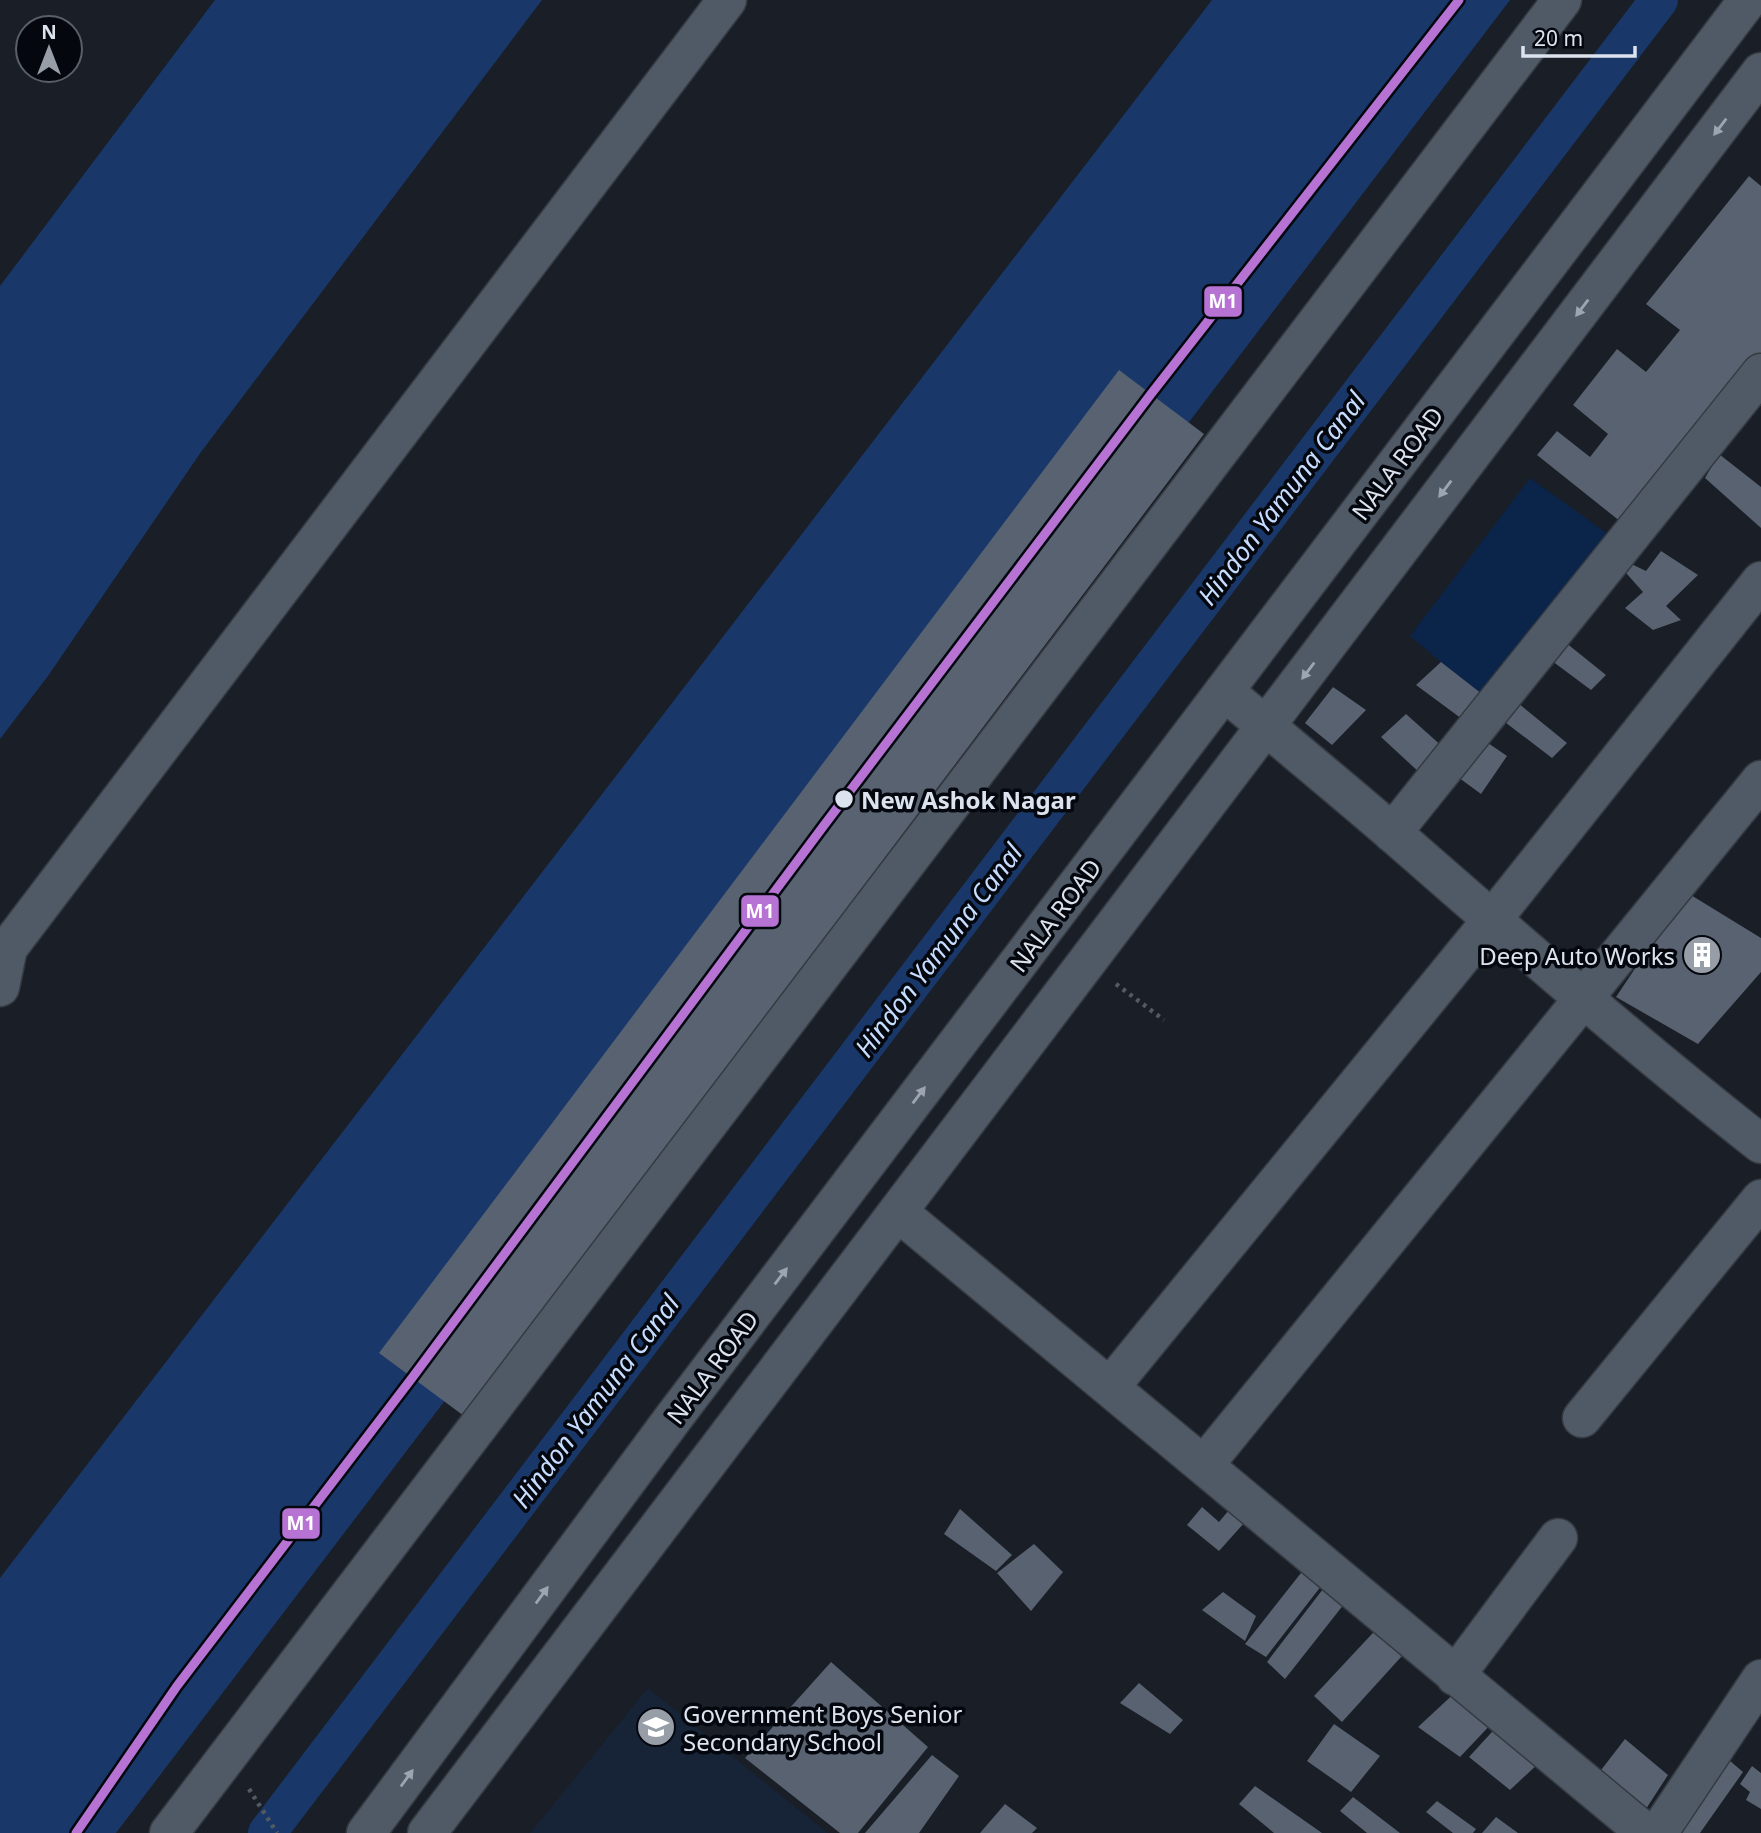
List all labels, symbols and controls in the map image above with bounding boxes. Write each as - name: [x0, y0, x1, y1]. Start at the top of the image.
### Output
- north arrow: [14, 14, 84, 84]
- scale bar: [1523, 14, 1635, 58]
- text: N: [41, 19, 57, 45]
- text: 20 m: [1534, 24, 1583, 52]
- one-way arrow: [1712, 117, 1727, 135]
- line badge: M1: [1203, 285, 1243, 318]
- text: M1: [1209, 288, 1237, 314]
- one-way arrow: [1575, 299, 1589, 317]
- water label: Hindon Yamuna Canal: [1189, 383, 1374, 612]
- street label: NALA ROAD: [1344, 400, 1450, 526]
- one-way arrow: [1438, 480, 1452, 499]
- one-way arrow: [1301, 662, 1315, 680]
- place label: New Ashok Nagar: [861, 783, 1076, 816]
- marker: New Ashok Nagar: [833, 788, 855, 810]
- water label: Hindon Yamuna Canal: [846, 835, 1031, 1064]
- street label: NALA ROAD: [1002, 852, 1108, 978]
- line badge: M1: [740, 894, 780, 928]
- text: M1: [746, 898, 774, 924]
- building icon: Deep Auto Works: [1681, 934, 1723, 976]
- place label: Deep Auto Works: [1479, 939, 1675, 972]
- one-way arrow: [911, 1086, 926, 1104]
- one-way arrow: [774, 1267, 788, 1285]
- water label: Hindon Yamuna Canal: [503, 1286, 688, 1515]
- street label: NALA ROAD: [659, 1304, 765, 1430]
- line badge: M1: [281, 1507, 321, 1540]
- text: M1: [287, 1510, 315, 1536]
- one-way arrow: [535, 1586, 549, 1604]
- place label: Government Boys Senior Secondary School: [683, 1697, 963, 1758]
- school or university icon: Government Boys Senior Secondary School: [635, 1706, 677, 1748]
- one-way arrow: [399, 1769, 413, 1787]

